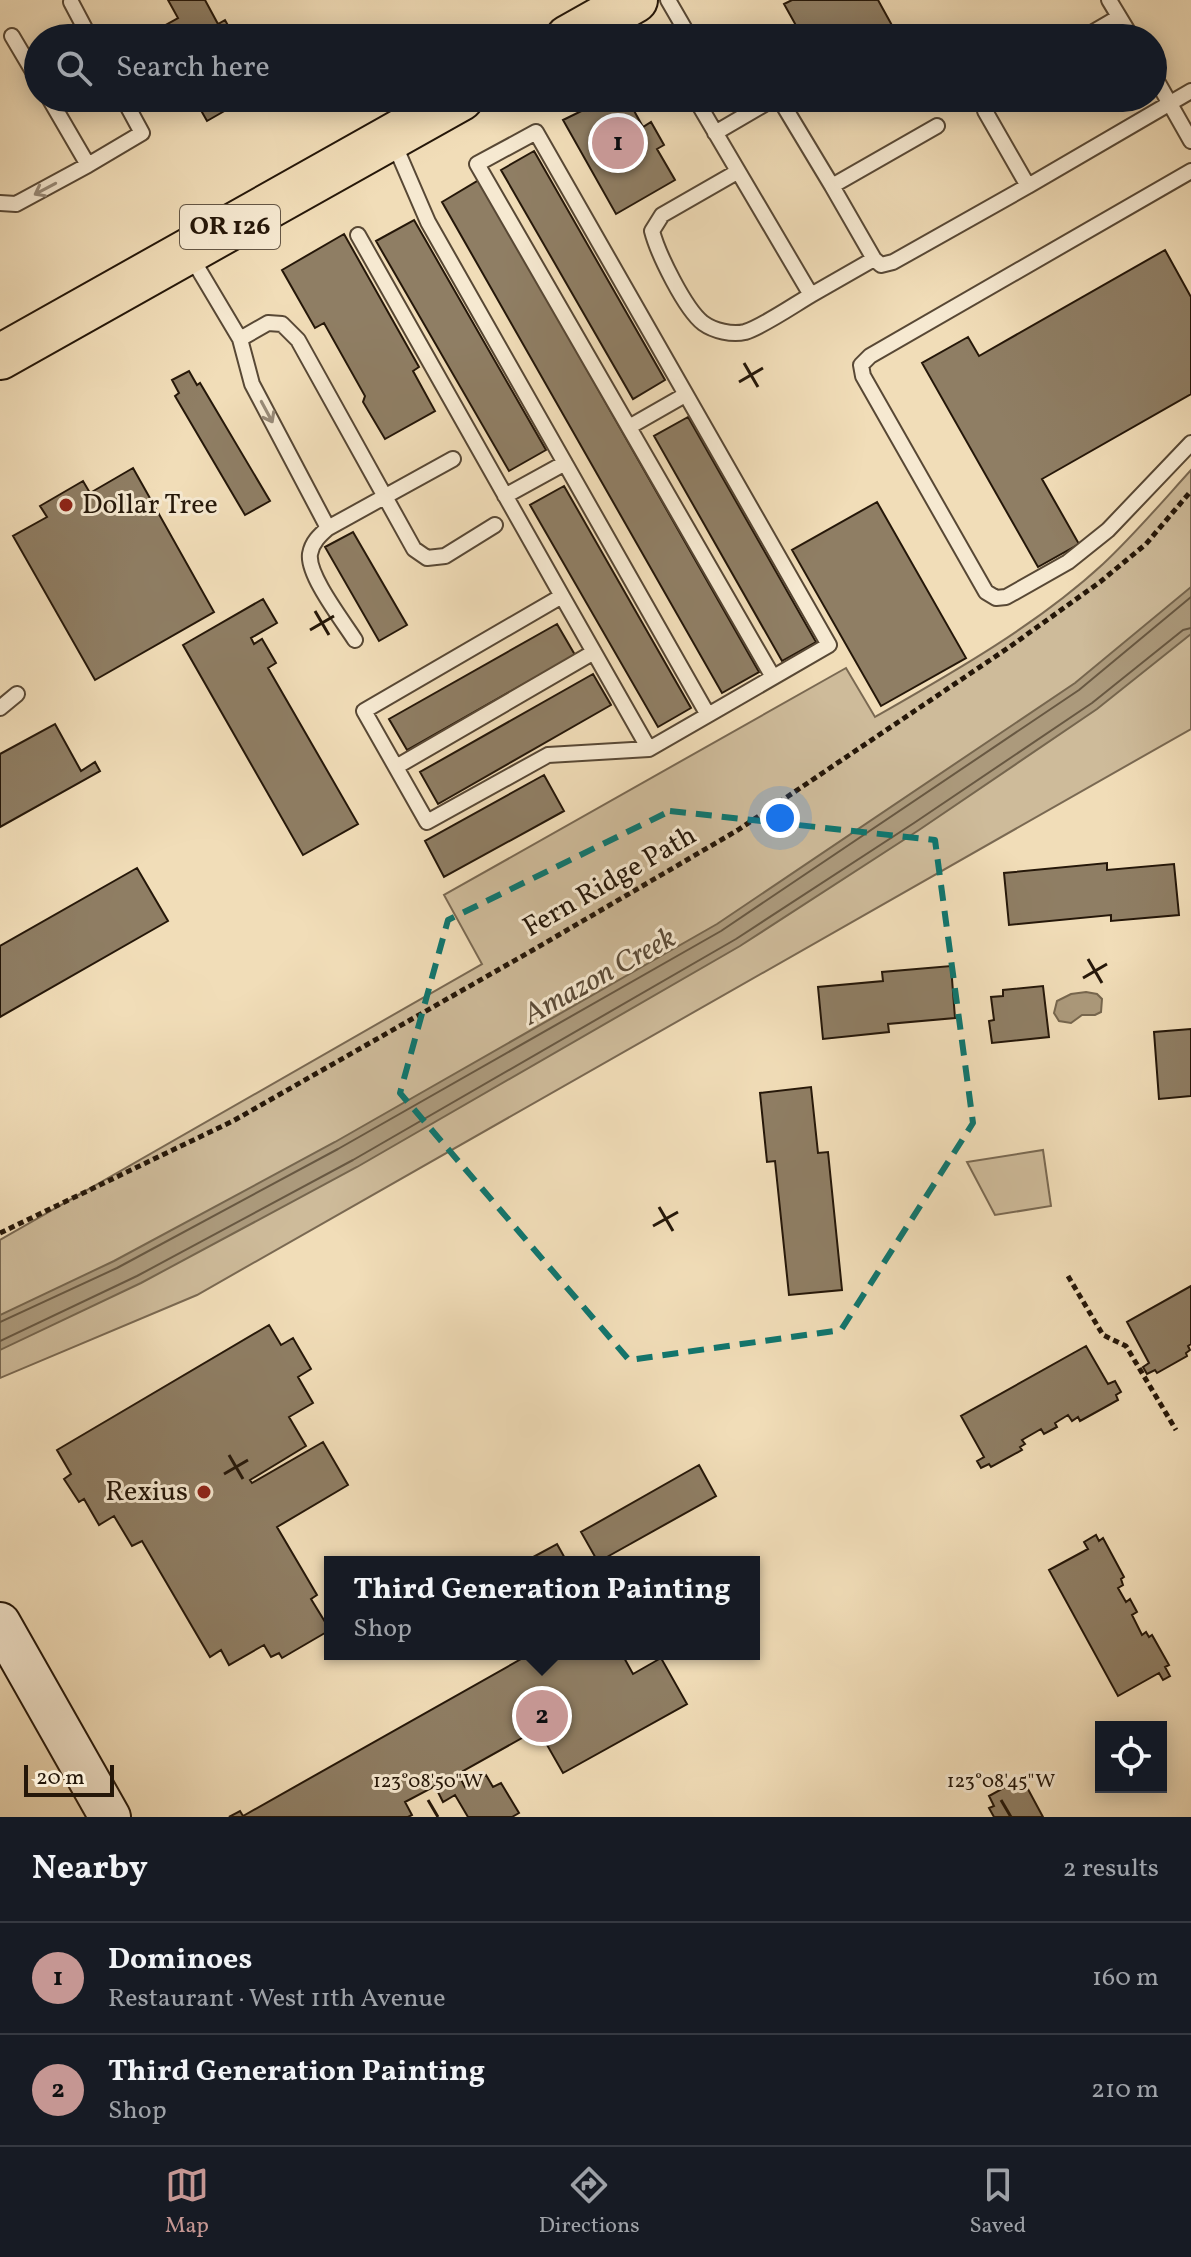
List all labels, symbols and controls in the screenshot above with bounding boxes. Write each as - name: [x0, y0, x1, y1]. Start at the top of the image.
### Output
- search box: [24, 24, 1167, 112]
- icon: search: [52, 46, 96, 90]
- text: Search here: [116, 47, 270, 89]
- pin: 1: [592, 113, 644, 173]
- one-way arrow: [34, 181, 57, 197]
- road number: OR 126: [180, 205, 280, 249]
- one-way arrow: [259, 400, 275, 424]
- place label: Dollar Tree: [82, 486, 218, 525]
- marker: Dollar Tree: [57, 496, 75, 514]
- your location: [760, 798, 800, 838]
- street label: Fern Ridge Path: [516, 816, 704, 948]
- water label: Amazon Creek: [515, 918, 684, 1037]
- place label: Rexius: [105, 1473, 188, 1512]
- marker: Rexius: [195, 1483, 213, 1501]
- popup: [324, 1556, 760, 1660]
- text: Third Generation Painting: [353, 1569, 731, 1611]
- text: Shop: [353, 1611, 412, 1647]
- pin: 2: [516, 1686, 568, 1746]
- map controls: [1095, 1721, 1167, 1793]
- button: locate: [1095, 1721, 1167, 1793]
- scale bar: [24, 1761, 114, 1797]
- text: 20 m: [36, 1763, 85, 1794]
- text: 123°08'50"W: [373, 1768, 483, 1796]
- text: 123°08'45"W: [947, 1768, 1055, 1796]
- text: Nearby: [32, 1846, 148, 1893]
- text: 2 results: [1063, 1851, 1159, 1887]
- text: Dominoes: [108, 1939, 252, 1981]
- text: 1: [53, 1960, 63, 1996]
- text: 160 m: [1092, 1960, 1159, 1996]
- text: Restaurant · West 11th Avenue: [108, 1981, 445, 2017]
- text: Third Generation Painting: [108, 2051, 485, 2093]
- text: 2: [51, 2072, 65, 2108]
- text: 210 m: [1091, 2072, 1159, 2108]
- text: Shop: [108, 2093, 167, 2129]
- tab: Map: [165, 2163, 209, 2242]
- tab: Directions: [539, 2163, 640, 2242]
- tab: Saved: [969, 2163, 1026, 2242]

